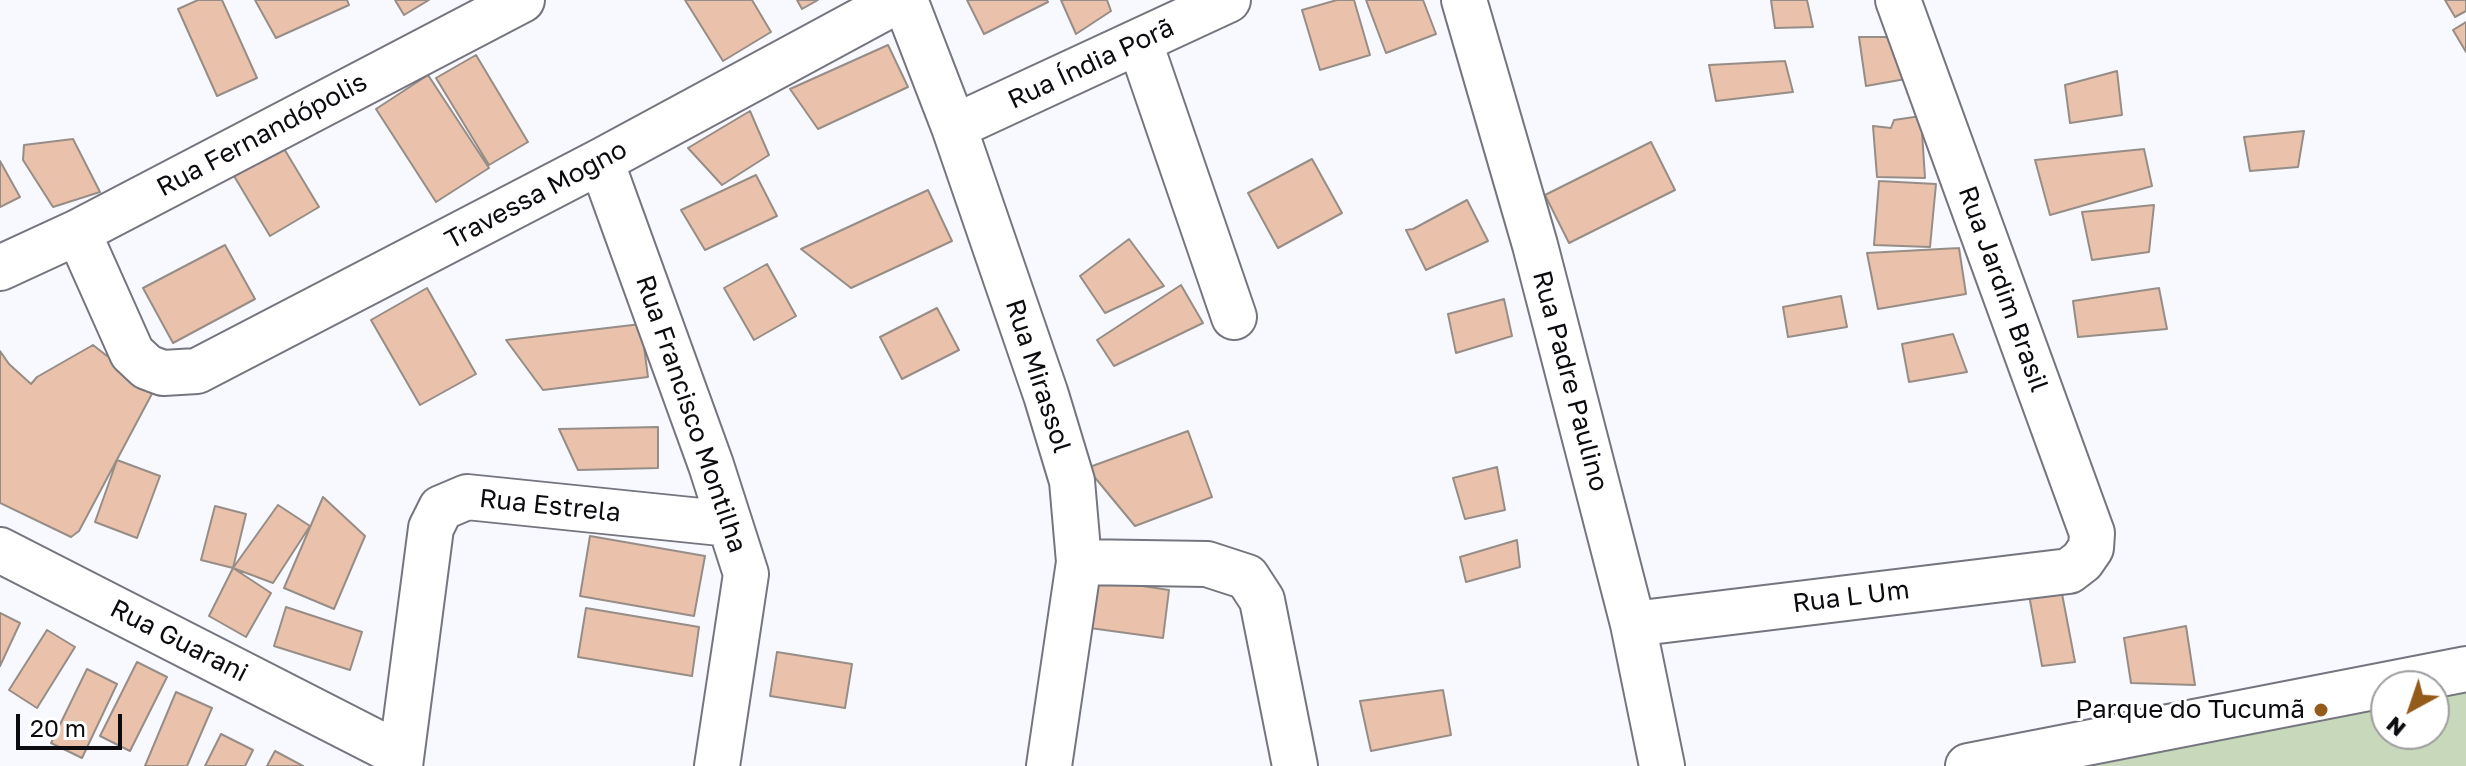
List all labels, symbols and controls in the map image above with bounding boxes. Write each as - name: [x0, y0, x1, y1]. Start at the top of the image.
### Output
- street label: Rua Índia Porã: [1003, 12, 1179, 116]
- street label: Rua Fernandópolis: [152, 66, 372, 204]
- street label: Travessa Mogno: [440, 134, 632, 256]
- street label: Rua Jardim Brasil: [1951, 182, 2055, 396]
- street label: Rua Padre Paulino: [1526, 267, 1614, 495]
- street label: Rua Francisco Montilha: [629, 271, 753, 557]
- street label: Rua Mirassol: [999, 295, 1077, 457]
- street label: Rua Estrela: [478, 483, 622, 529]
- street label: Rua L Um: [1791, 574, 1911, 620]
- street label: Rua Guarani: [105, 593, 253, 689]
- north arrow: [2370, 670, 2450, 750]
- place label: Parque do Tucumã: [2075, 694, 2305, 726]
- scale bar: [20, 698, 126, 748]
- marker: Parque do Tucumã: [2312, 701, 2330, 719]
- text: N: [2380, 712, 2411, 743]
- text: 20 m: [30, 713, 86, 742]

